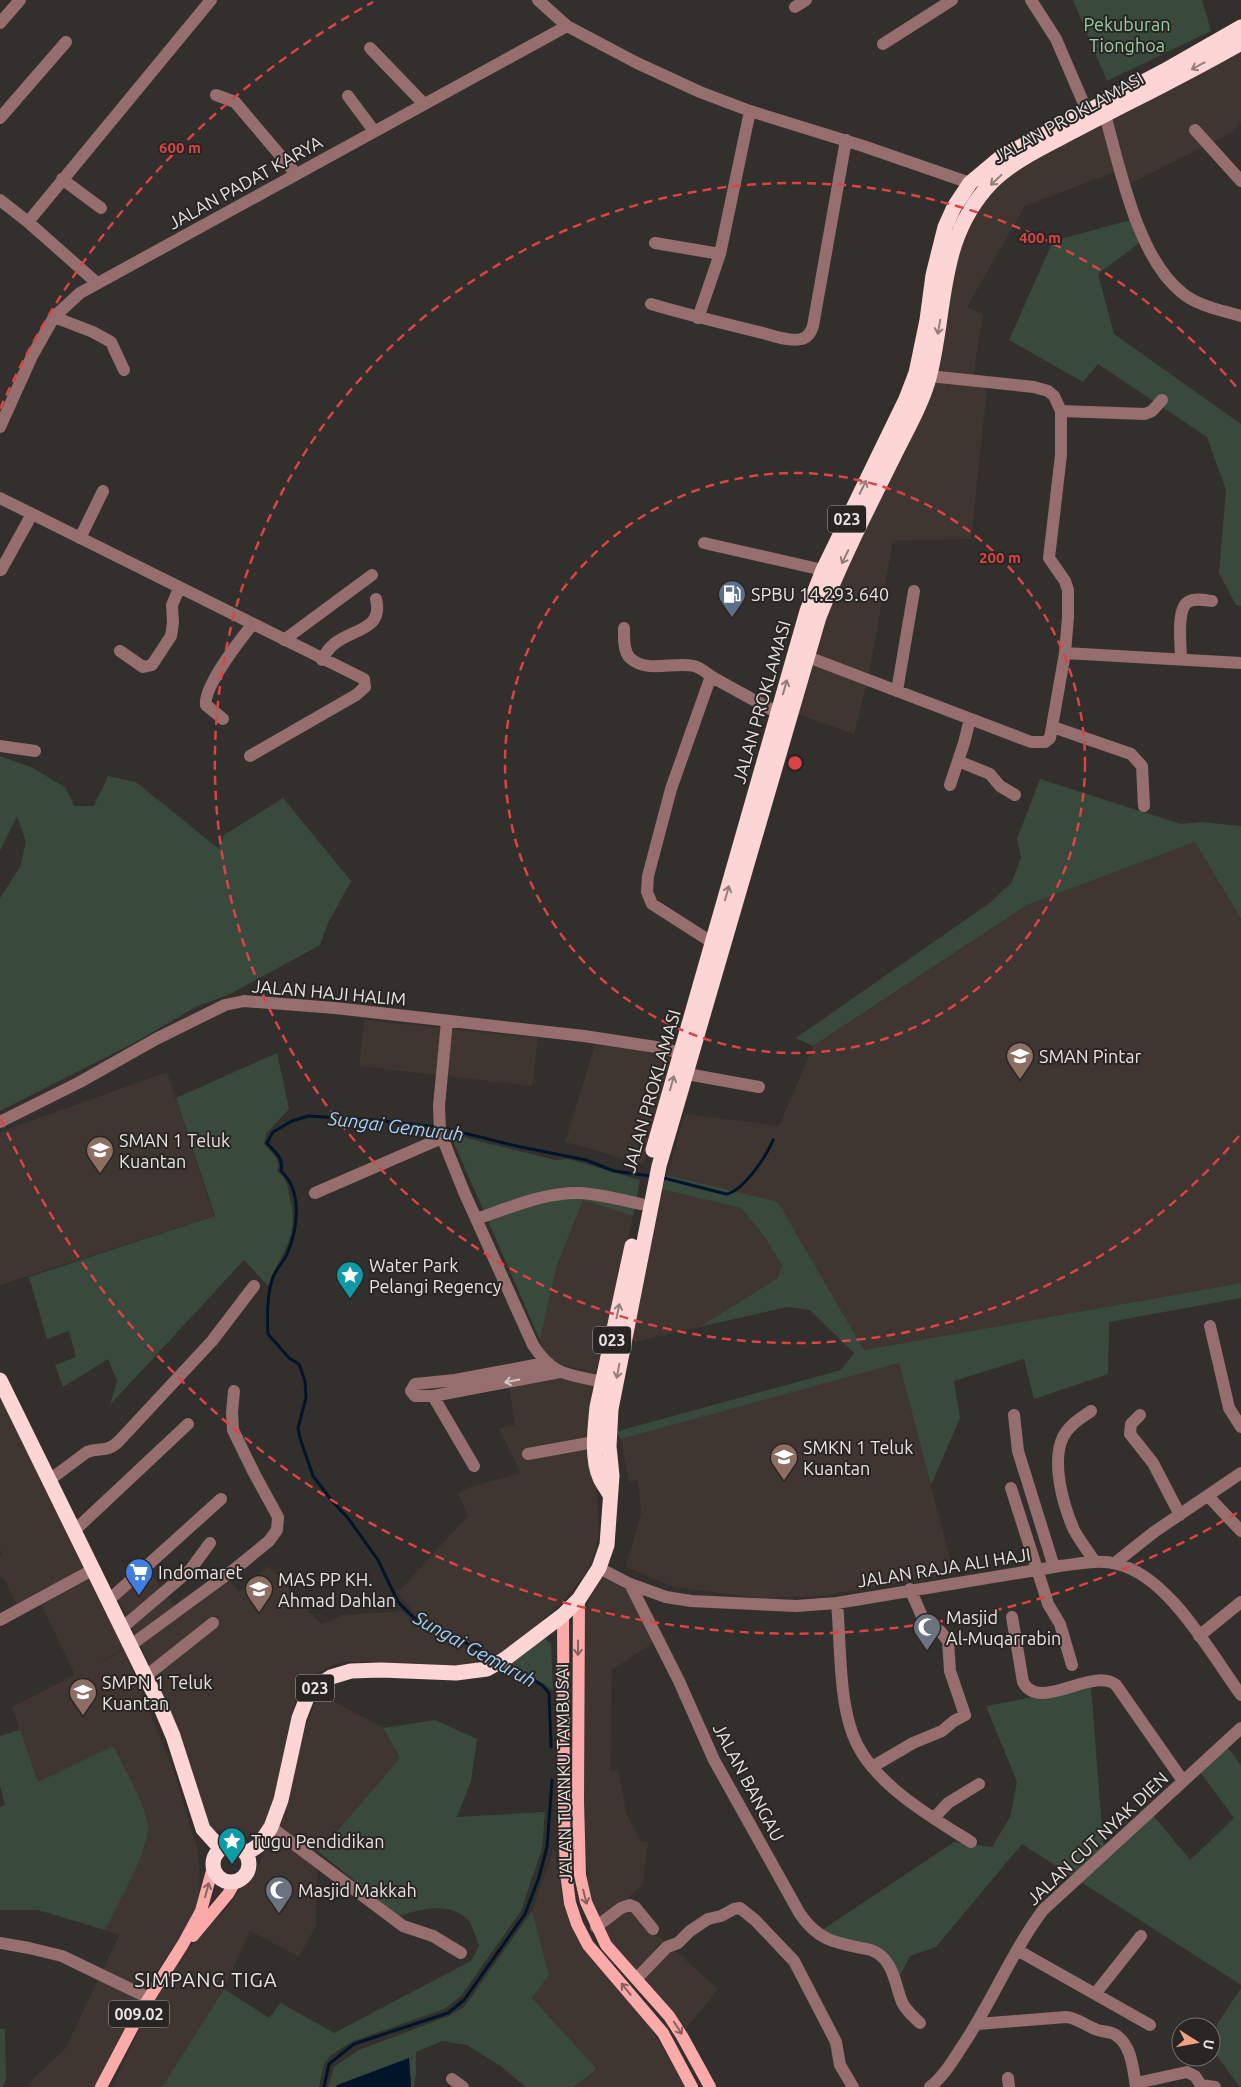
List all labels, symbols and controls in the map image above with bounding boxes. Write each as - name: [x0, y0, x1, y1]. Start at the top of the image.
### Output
- park label: Pekuburan Tionghoa: [1084, 14, 1170, 55]
- one-way arrow: [1192, 62, 1206, 72]
- street label: JALAN PROKLAMASI: [989, 67, 1147, 167]
- street label: JALAN PADAT KARYA: [164, 131, 326, 233]
- text: 600 m: [159, 139, 201, 156]
- one-way arrow: [989, 174, 1002, 186]
- text: 400 m: [1019, 229, 1061, 246]
- one-way arrow: [933, 319, 943, 335]
- one-way arrow: [859, 480, 868, 495]
- road number: 023: [828, 506, 866, 532]
- text: 200 m: [979, 549, 1021, 566]
- one-way arrow: [839, 550, 849, 565]
- fuel station icon: SPBU 14.293.640: [717, 579, 747, 618]
- place label: SPBU 14.293.640: [751, 584, 889, 604]
- street label: JALAN PROKLAMASI: [728, 618, 794, 786]
- one-way arrow: [781, 679, 791, 695]
- centre of rings: [786, 754, 804, 772]
- one-way arrow: [723, 886, 732, 902]
- street label: JALAN HAJI HALIM: [251, 975, 407, 1009]
- street label: JALAN PROKLAMASI: [618, 1007, 684, 1175]
- school or university icon: SMAN Pintar: [1005, 1041, 1035, 1080]
- place label: SMAN Pintar: [1039, 1046, 1141, 1066]
- one-way arrow: [668, 1076, 677, 1092]
- water label: Sungai Gemuruh: [326, 1107, 465, 1145]
- place label: SMAN 1 Teluk Kuantan: [119, 1130, 230, 1171]
- school or university icon: SMAN 1 Teluk Kuantan: [85, 1135, 115, 1174]
- place label: Water Park Pelangi Regency: [369, 1255, 502, 1296]
- place icon: Water Park Pelangi Regency: [335, 1260, 365, 1299]
- one-way arrow: [614, 1304, 623, 1320]
- road number: 023: [593, 1326, 631, 1354]
- one-way arrow: [613, 1362, 622, 1378]
- one-way arrow: [505, 1377, 521, 1387]
- place label: SMKN 1 Teluk Kuantan: [803, 1437, 913, 1478]
- school or university icon: SMKN 1 Teluk Kuantan: [769, 1442, 799, 1481]
- street label: JALAN RAJA ALI HAJI: [856, 1543, 1032, 1591]
- supermarket icon: Indomaret: [124, 1557, 154, 1596]
- place label: Indomaret: [158, 1562, 243, 1582]
- place label: MAS PP KH. Ahmad Dahlan: [278, 1569, 396, 1610]
- school or university icon: MAS PP KH. Ahmad Dahlan: [244, 1574, 274, 1613]
- water label: Sungai Gemuruh: [409, 1606, 540, 1692]
- place label: Masjid Al-Muqarrabin: [946, 1607, 1061, 1648]
- mosque icon: Masjid Al-Muqarrabin: [912, 1612, 942, 1651]
- one-way arrow: [573, 1640, 583, 1656]
- street label: JALAN TUANKU TAMBUSAI: [551, 1663, 575, 1883]
- place label: SMPN 1 Teluk Kuantan: [102, 1672, 212, 1713]
- road number: 023: [296, 1675, 334, 1702]
- school or university icon: SMPN 1 Teluk Kuantan: [68, 1677, 98, 1716]
- street label: JALAN BANGAU: [709, 1720, 789, 1844]
- street label: JALAN CUT NYAK DIEN: [1022, 1767, 1172, 1909]
- place icon: Tugu Pendidikan: [217, 1826, 247, 1865]
- place label: Tugu Pendidikan: [251, 1831, 385, 1851]
- mosque icon: Masjid Makkah: [264, 1875, 294, 1914]
- place label: Masjid Makkah: [298, 1880, 417, 1900]
- one-way arrow: [202, 1883, 212, 1899]
- one-way arrow: [581, 1889, 590, 1905]
- district label: SIMPANG TIGA: [134, 1968, 278, 1991]
- one-way arrow: [620, 1983, 631, 1996]
- road number: 009.02: [109, 2000, 169, 2028]
- north arrow: [1171, 2017, 1221, 2067]
- one-way arrow: [673, 2021, 683, 2035]
- text: U: [1200, 2038, 1218, 2051]

